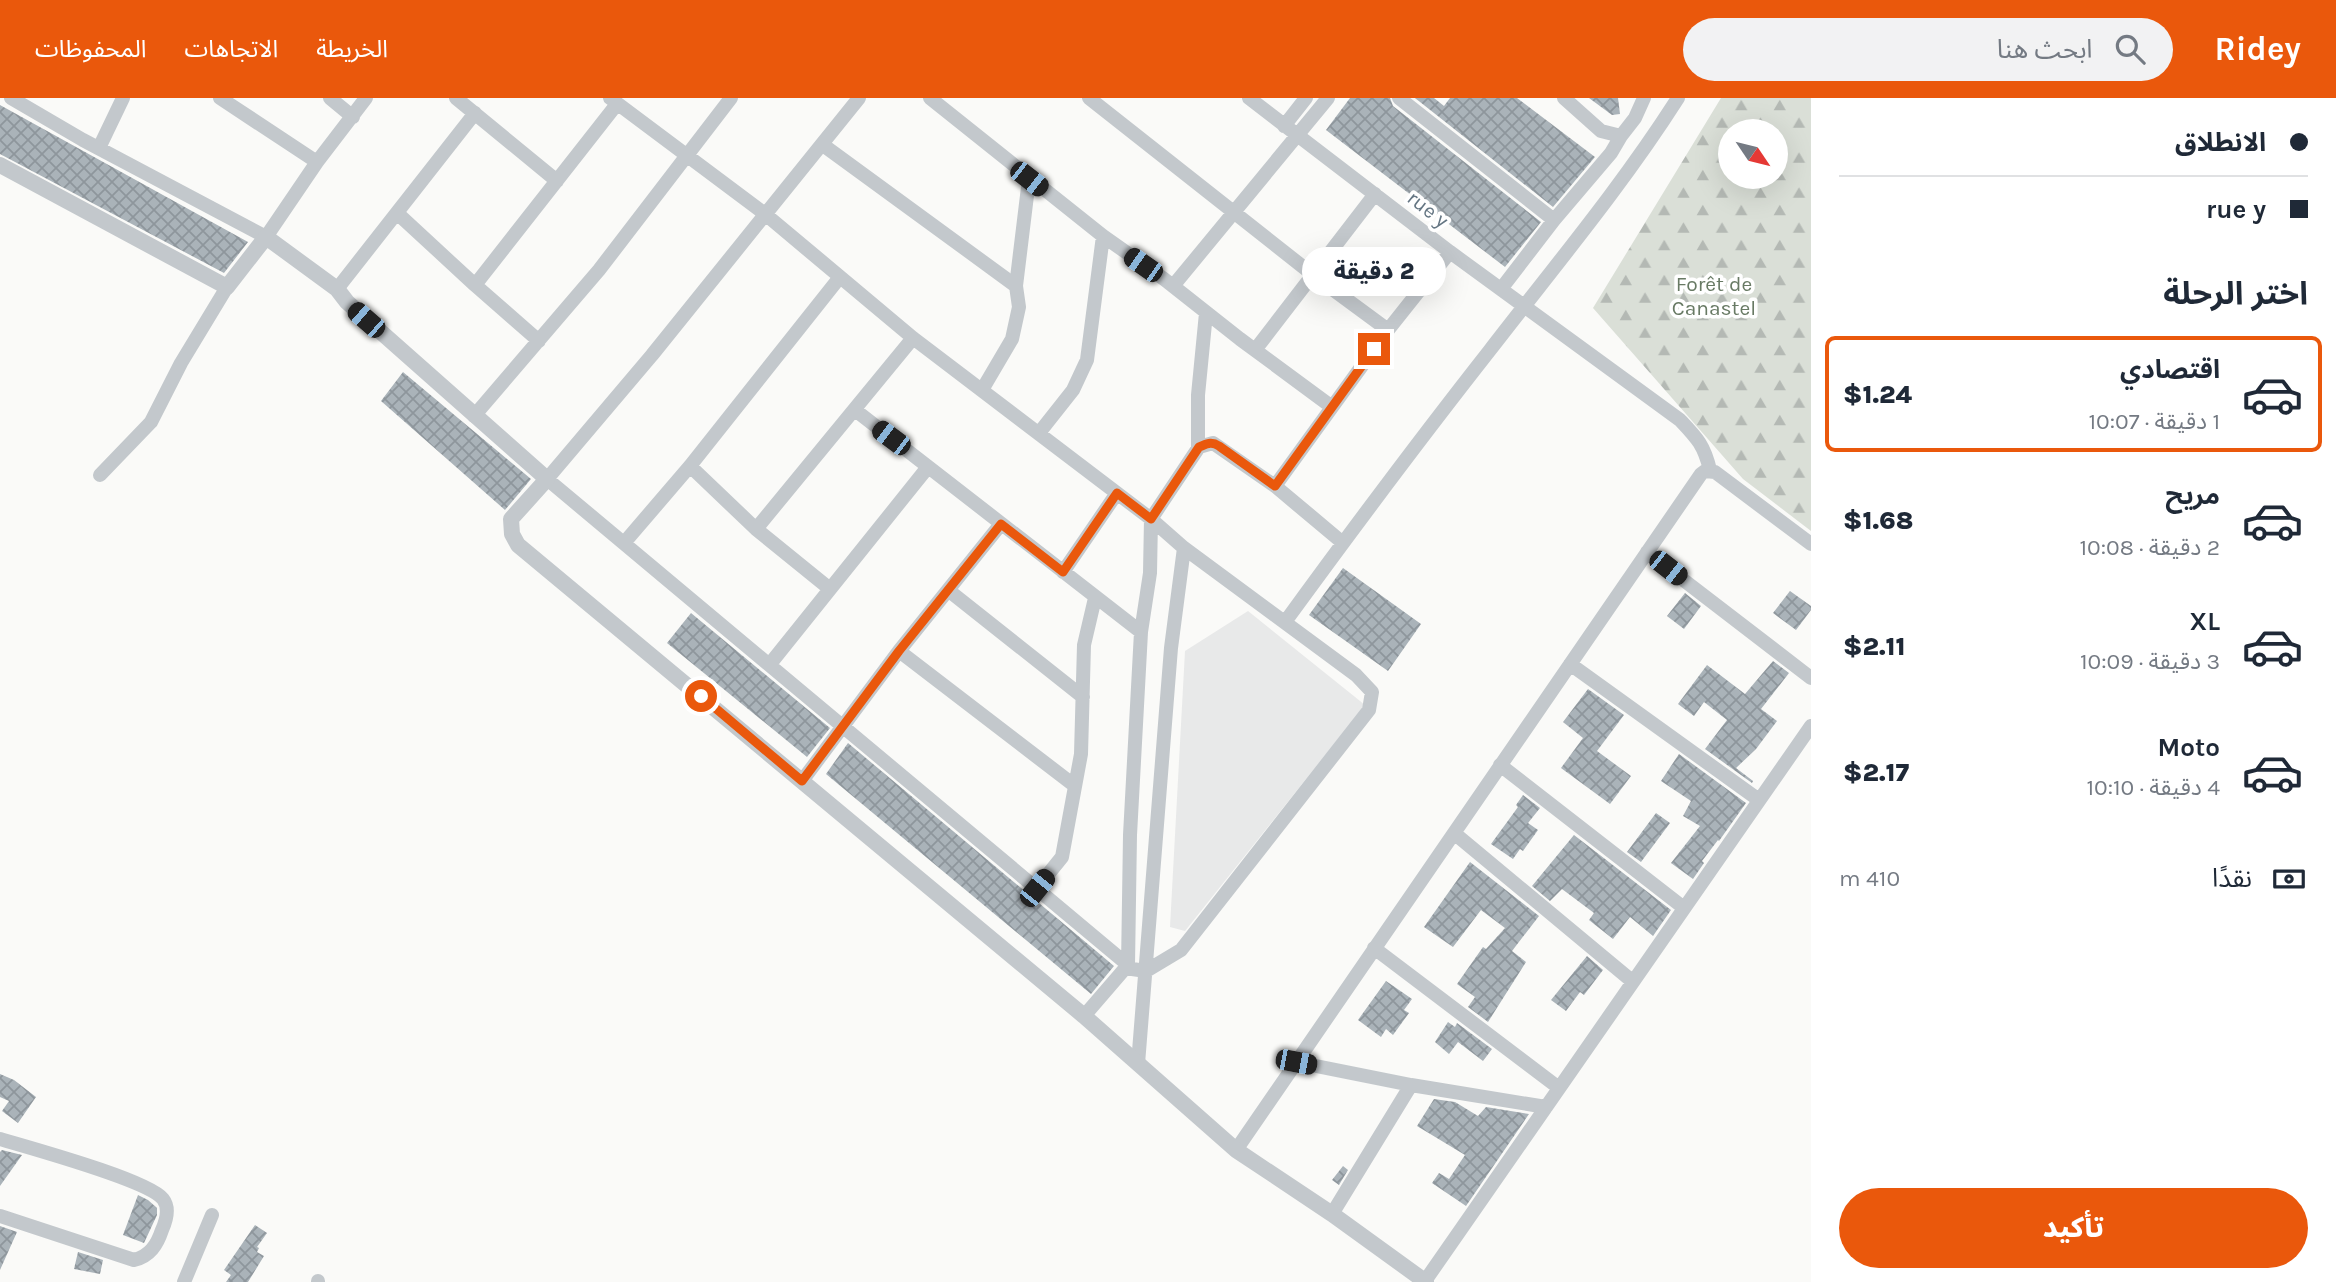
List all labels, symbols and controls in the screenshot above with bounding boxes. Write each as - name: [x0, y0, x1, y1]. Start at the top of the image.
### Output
- search box: [1683, 18, 2173, 81]
- icon: search: [2111, 30, 2149, 68]
- text: Ridey: [2215, 30, 2301, 68]
- text: ابحث هنا: [1997, 34, 2093, 65]
- text: المحفوظات: [35, 35, 146, 63]
- text: الاتجاهات: [184, 35, 278, 63]
- text: الخريطة: [316, 35, 388, 63]
- north arrow: [1718, 119, 1788, 189]
- map controls: [1718, 119, 1788, 189]
- text: الانطلاق: [2175, 127, 2266, 158]
- car: [1006, 158, 1053, 200]
- street label: rue y: [1403, 185, 1454, 233]
- text: rue y: [2206, 194, 2266, 225]
- car: [1120, 244, 1167, 286]
- callout: 2 دقيقة: [1302, 247, 1446, 296]
- text: 2 دقيقة: [1334, 258, 1414, 285]
- park label: Forêt de Canastel: [1672, 272, 1756, 320]
- text: اختر الرحلة: [2163, 275, 2308, 312]
- car: [344, 298, 389, 342]
- route end: [1358, 333, 1390, 365]
- text: اقتصادي: [2120, 354, 2220, 385]
- icon: car: [2241, 363, 2304, 426]
- text: $1.24: [1843, 379, 1912, 410]
- text: 1 دقيقة · 10:07: [2088, 408, 2220, 435]
- car: [868, 417, 915, 459]
- text: مريح: [2165, 480, 2220, 511]
- icon: car: [2241, 489, 2304, 552]
- text: $1.68: [1843, 505, 1914, 536]
- text: 2 دقيقة · 10:08: [2079, 534, 2220, 561]
- car: [1645, 547, 1692, 589]
- text: XL: [2189, 606, 2220, 637]
- icon: car: [2241, 615, 2304, 678]
- text: $2.11: [1843, 631, 1906, 662]
- text: 3 دقيقة · 10:09: [2080, 648, 2220, 675]
- route start: [685, 680, 717, 712]
- text: Moto: [2158, 732, 2220, 763]
- icon: car: [2241, 741, 2304, 804]
- text: $2.17: [1843, 757, 1909, 788]
- text: 4 دقيقة · 10:10: [2086, 774, 2220, 801]
- icon: cash: [2270, 860, 2308, 898]
- text: نقدًا: [2212, 863, 2252, 894]
- car: [1016, 865, 1059, 911]
- text: 410 m: [1839, 865, 1900, 892]
- car: [1274, 1048, 1319, 1076]
- button: تأكيد: [1839, 1188, 2308, 1268]

